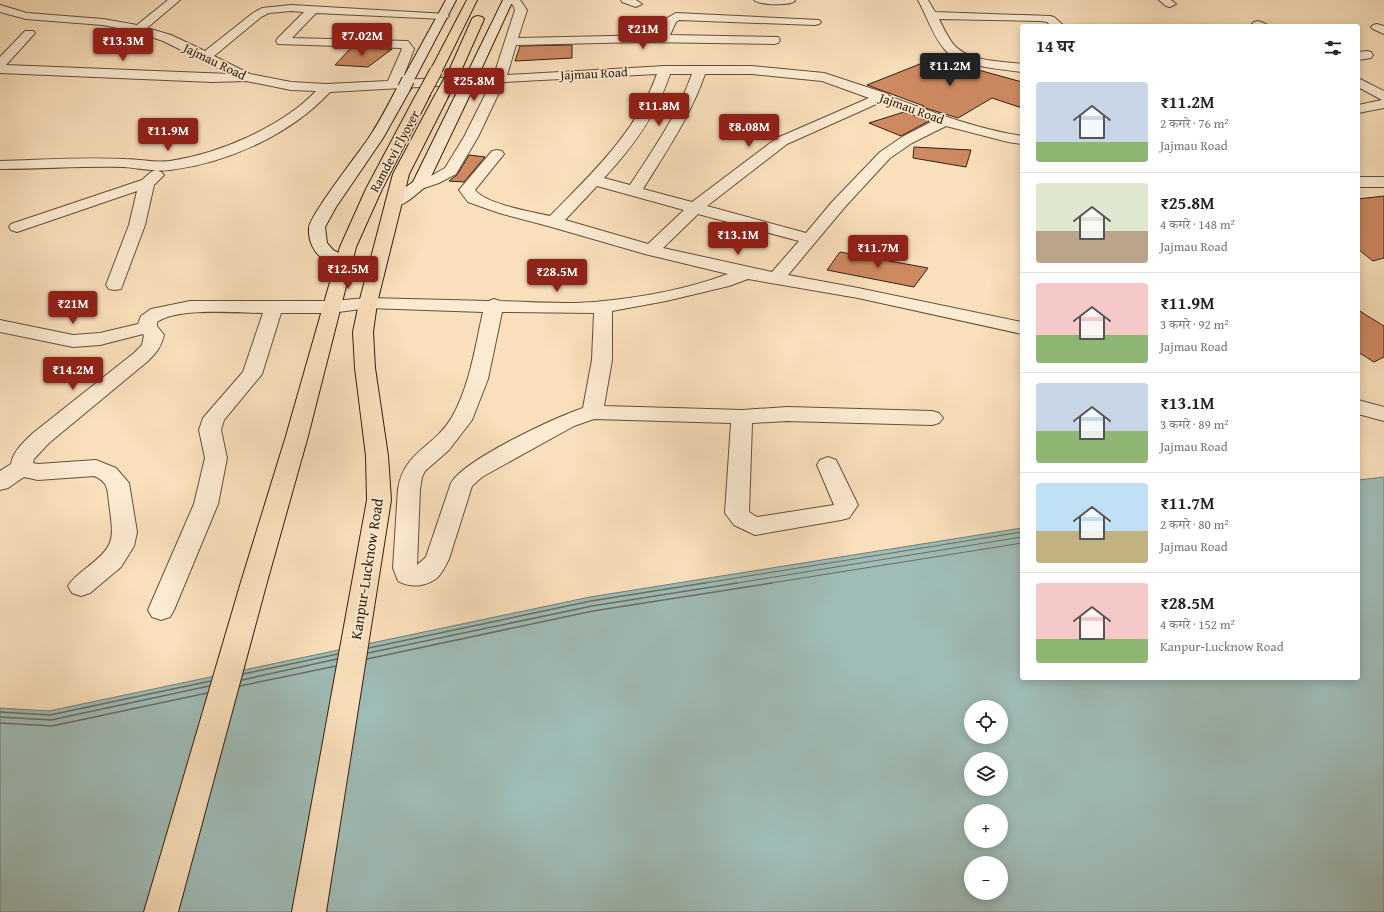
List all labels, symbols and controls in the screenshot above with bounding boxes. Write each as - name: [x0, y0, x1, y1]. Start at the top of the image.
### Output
- pin: ₹21M: [619, 16, 667, 50]
- text: ₹21M: [627, 19, 659, 38]
- pin: ₹7.02M: [329, 23, 395, 57]
- text: ₹7.02M: [341, 26, 383, 45]
- pin: ₹13.3M: [90, 28, 156, 62]
- text: ₹13.3M: [102, 31, 144, 50]
- text: 14 घर: [1036, 33, 1074, 58]
- street label: Jajmau Road: [178, 37, 249, 85]
- icon: filters: [1322, 37, 1344, 59]
- pin: ₹11.2M: [917, 53, 983, 87]
- text: ₹11.2M: [929, 56, 971, 75]
- street label: Jajmau Road: [558, 62, 628, 85]
- pin: ₹25.8M: [441, 68, 507, 102]
- text: ₹25.8M: [453, 71, 495, 90]
- street label: Jajmau Road: [875, 87, 947, 129]
- text: ₹11.2M: [1160, 89, 1215, 114]
- pin: ₹11.8M: [626, 93, 692, 127]
- text: ₹11.8M: [638, 96, 680, 115]
- icon: home: [1068, 98, 1116, 146]
- street label: Ramdevi Flyover: [365, 106, 424, 196]
- pin: ₹8.08M: [716, 114, 782, 148]
- text: 2 कमरे · 76 m²: [1160, 114, 1229, 133]
- text: ₹8.08M: [728, 117, 770, 136]
- pin: ₹11.9M: [135, 118, 201, 152]
- text: ₹11.9M: [147, 121, 189, 140]
- text: Jajmau Road: [1160, 136, 1228, 155]
- text: ₹25.8M: [1160, 190, 1215, 215]
- icon: home: [1068, 199, 1116, 247]
- text: 4 कमरे · 148 m²: [1160, 215, 1235, 234]
- pin: ₹13.1M: [705, 222, 771, 256]
- text: ₹13.1M: [717, 225, 759, 244]
- pin: ₹11.7M: [845, 235, 911, 269]
- text: Jajmau Road: [1160, 237, 1228, 256]
- text: ₹11.7M: [857, 238, 899, 257]
- pin: ₹12.5M: [315, 256, 381, 290]
- text: ₹12.5M: [327, 259, 369, 278]
- pin: ₹28.5M: [524, 259, 590, 293]
- text: ₹28.5M: [536, 262, 578, 281]
- text: ₹11.9M: [1160, 290, 1215, 315]
- pin: ₹21M: [49, 291, 97, 325]
- text: ₹21M: [57, 294, 89, 313]
- icon: home: [1068, 299, 1116, 347]
- text: 3 कमरे · 92 m²: [1160, 315, 1229, 334]
- text: Jajmau Road: [1160, 337, 1228, 356]
- pin: ₹14.2M: [40, 357, 106, 391]
- text: ₹14.2M: [52, 360, 94, 379]
- text: ₹13.1M: [1160, 390, 1215, 415]
- icon: home: [1068, 399, 1116, 447]
- text: 3 कमरे · 89 m²: [1160, 415, 1229, 434]
- text: Jajmau Road: [1160, 437, 1228, 456]
- text: ₹11.7M: [1160, 490, 1215, 515]
- street label: Kanpur-Lucknow Road: [345, 497, 388, 641]
- icon: home: [1068, 499, 1116, 547]
- text: 2 कमरे · 80 m²: [1160, 515, 1229, 534]
- text: Jajmau Road: [1160, 537, 1228, 556]
- text: ₹28.5M: [1160, 590, 1215, 615]
- icon: home: [1068, 599, 1116, 647]
- text: 4 कमरे · 152 m²: [1160, 615, 1235, 634]
- text: Kanpur-Lucknow Road: [1160, 637, 1284, 656]
- map controls: [964, 700, 1008, 900]
- button: locate: [964, 700, 1008, 744]
- button: layers: [964, 752, 1008, 796]
- button: +: [964, 804, 1008, 848]
- button: −: [964, 856, 1008, 900]

